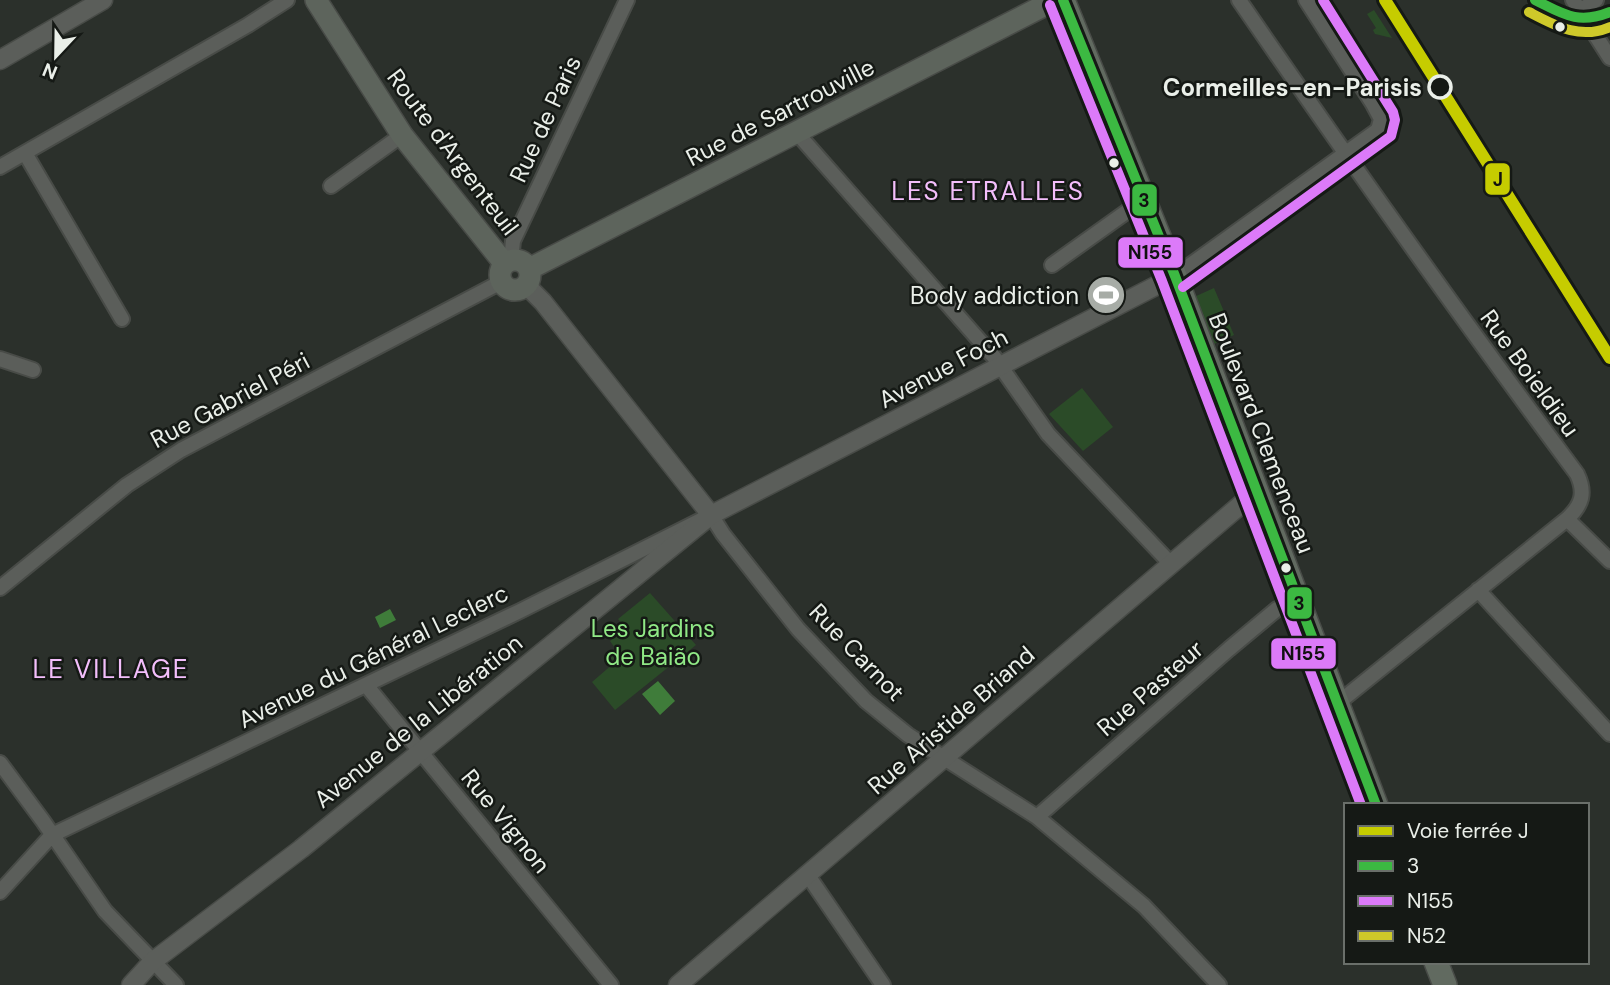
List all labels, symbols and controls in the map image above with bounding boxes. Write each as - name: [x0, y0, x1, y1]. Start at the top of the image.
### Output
- unlabelled marker: [1553, 20, 1567, 34]
- north arrow: [21, 21, 91, 91]
- street label: Rue de Paris: [502, 51, 588, 187]
- street label: Rue de Sartrouville: [681, 51, 879, 173]
- text: N: [39, 57, 61, 85]
- street label: Route d'Argenteuil: [380, 63, 526, 241]
- place label: Cormeilles-en-Parisis: [1163, 72, 1422, 103]
- marker: Cormeilles-en-Parisis: [1428, 75, 1452, 99]
- unlabelled marker: [1107, 156, 1121, 170]
- line badge: J: [1484, 162, 1511, 196]
- text: J: [1493, 167, 1503, 192]
- district label: LES ETRALLES: [891, 174, 1085, 208]
- line badge: 3: [1131, 183, 1158, 217]
- text: 3: [1138, 188, 1150, 213]
- line badge: N155: [1117, 236, 1184, 269]
- text: N155: [1128, 240, 1172, 265]
- sports icon: Body addiction: [1085, 274, 1127, 316]
- place label: Body addiction: [910, 280, 1079, 311]
- street label: Rue Boieldieu: [1473, 303, 1587, 443]
- street label: Boulevard Clemenceau: [1202, 308, 1322, 558]
- street label: Avenue Foch: [873, 321, 1013, 415]
- street label: Rue Gabriel Péri: [145, 345, 315, 455]
- unlabelled marker: [1279, 561, 1293, 575]
- street label: Avenue du Général Leclerc: [233, 577, 513, 735]
- line badge: 3: [1286, 586, 1313, 620]
- text: 3: [1293, 591, 1305, 616]
- street label: Rue Carnot: [803, 597, 911, 707]
- park label: Les Jardins de Baião: [591, 613, 715, 672]
- street label: Avenue de la Libération: [307, 627, 529, 815]
- street label: Rue Pasteur: [1090, 633, 1210, 743]
- line badge: N155: [1270, 637, 1337, 670]
- street label: Rue Aristide Briand: [861, 639, 1041, 801]
- text: N155: [1281, 641, 1325, 666]
- district label: LE VILLAGE: [33, 652, 189, 686]
- street label: Rue Vignon: [455, 763, 557, 879]
- legend: [1344, 803, 1589, 964]
- text: Voie ferrée J: [1407, 817, 1528, 845]
- text: 3: [1407, 852, 1419, 880]
- text: N155: [1407, 887, 1454, 915]
- text: N52: [1407, 922, 1446, 950]

